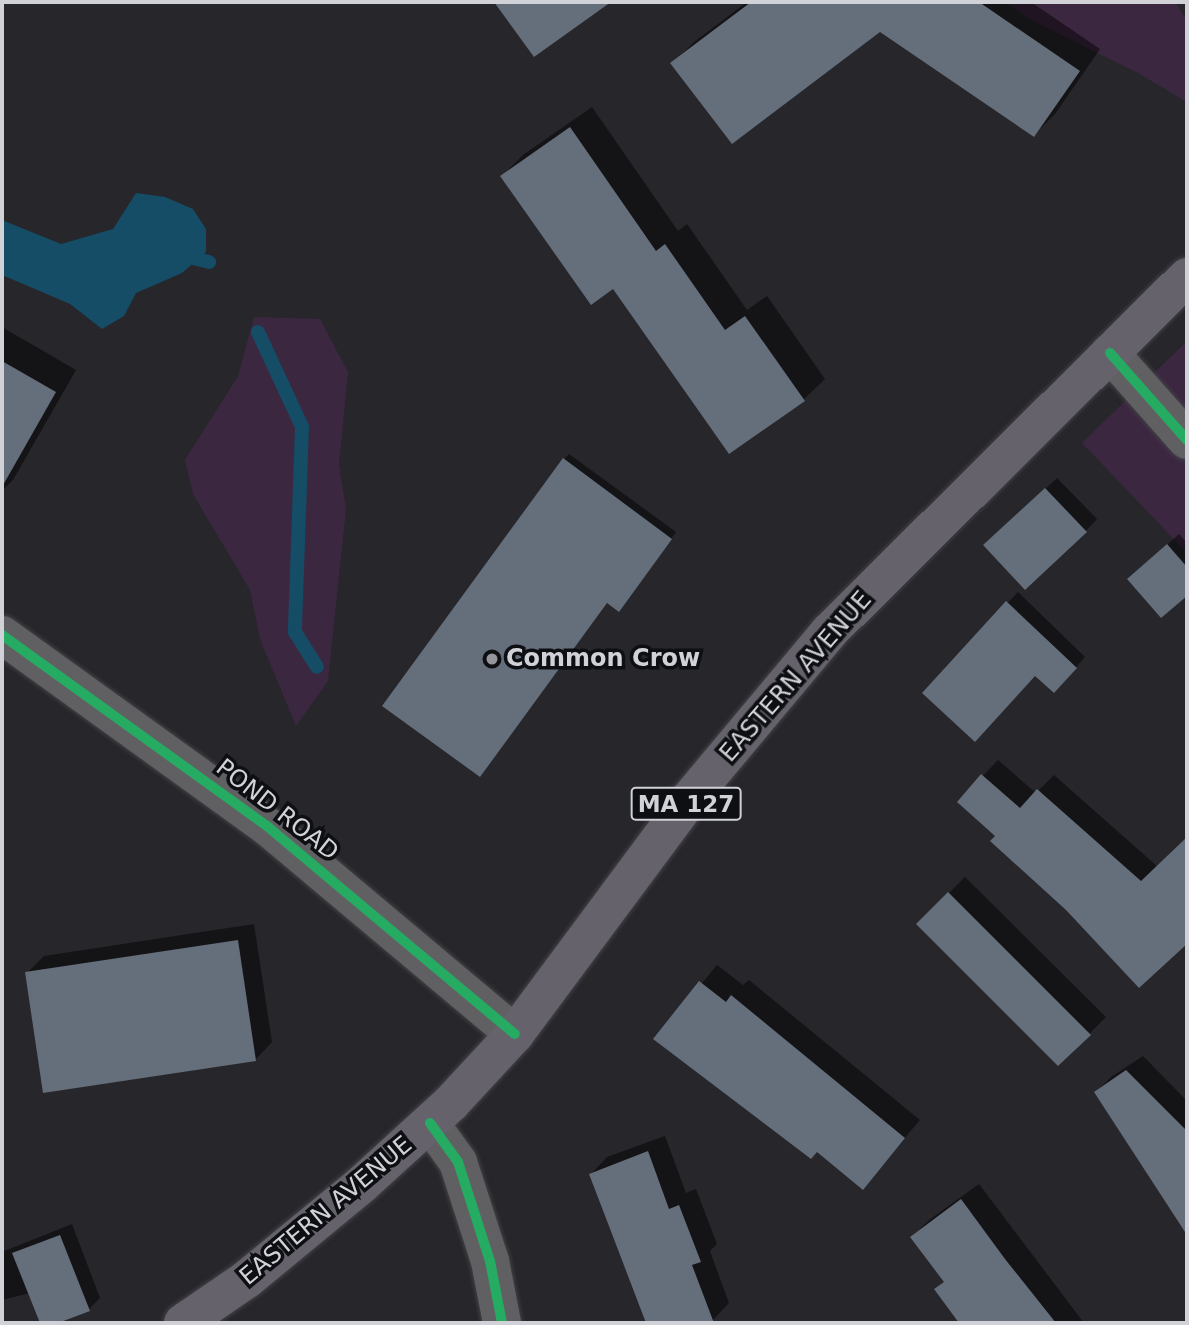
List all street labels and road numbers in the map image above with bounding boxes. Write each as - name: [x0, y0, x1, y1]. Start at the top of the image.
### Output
- street label: EASTERN AVENUE: [714, 586, 878, 768]
- street label: POND ROAD: [210, 753, 344, 867]
- road number: MA 127: [630, 784, 742, 824]
- street label: EASTERN AVENUE: [234, 1131, 418, 1291]

